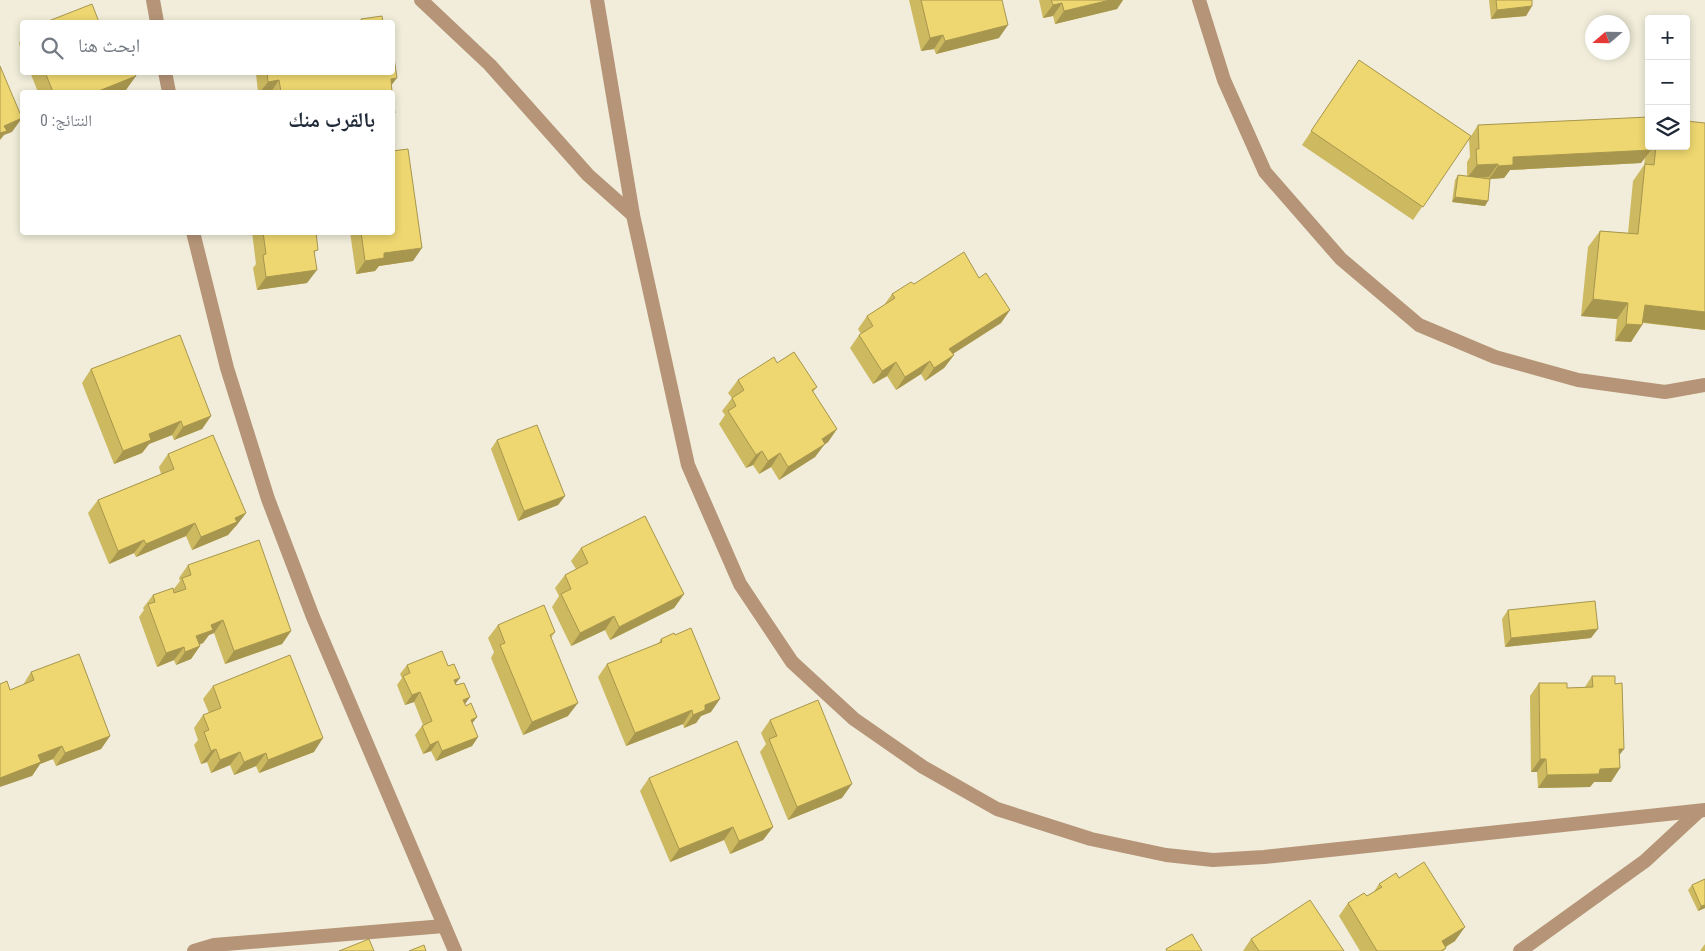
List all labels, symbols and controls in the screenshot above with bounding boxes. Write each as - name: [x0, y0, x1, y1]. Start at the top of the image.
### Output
- north arrow: [1585, 15, 1630, 60]
- map controls: [1645, 15, 1690, 150]
- button: +: [1645, 15, 1690, 60]
- search box: [20, 20, 395, 75]
- icon: search: [38, 34, 66, 62]
- text: ابحث هنا: [78, 34, 140, 57]
- button: −: [1645, 60, 1690, 105]
- button: layers: [1645, 105, 1690, 150]
- text: بالقرب منك: [288, 108, 375, 132]
- text: النتائج: 0: [40, 111, 92, 130]

